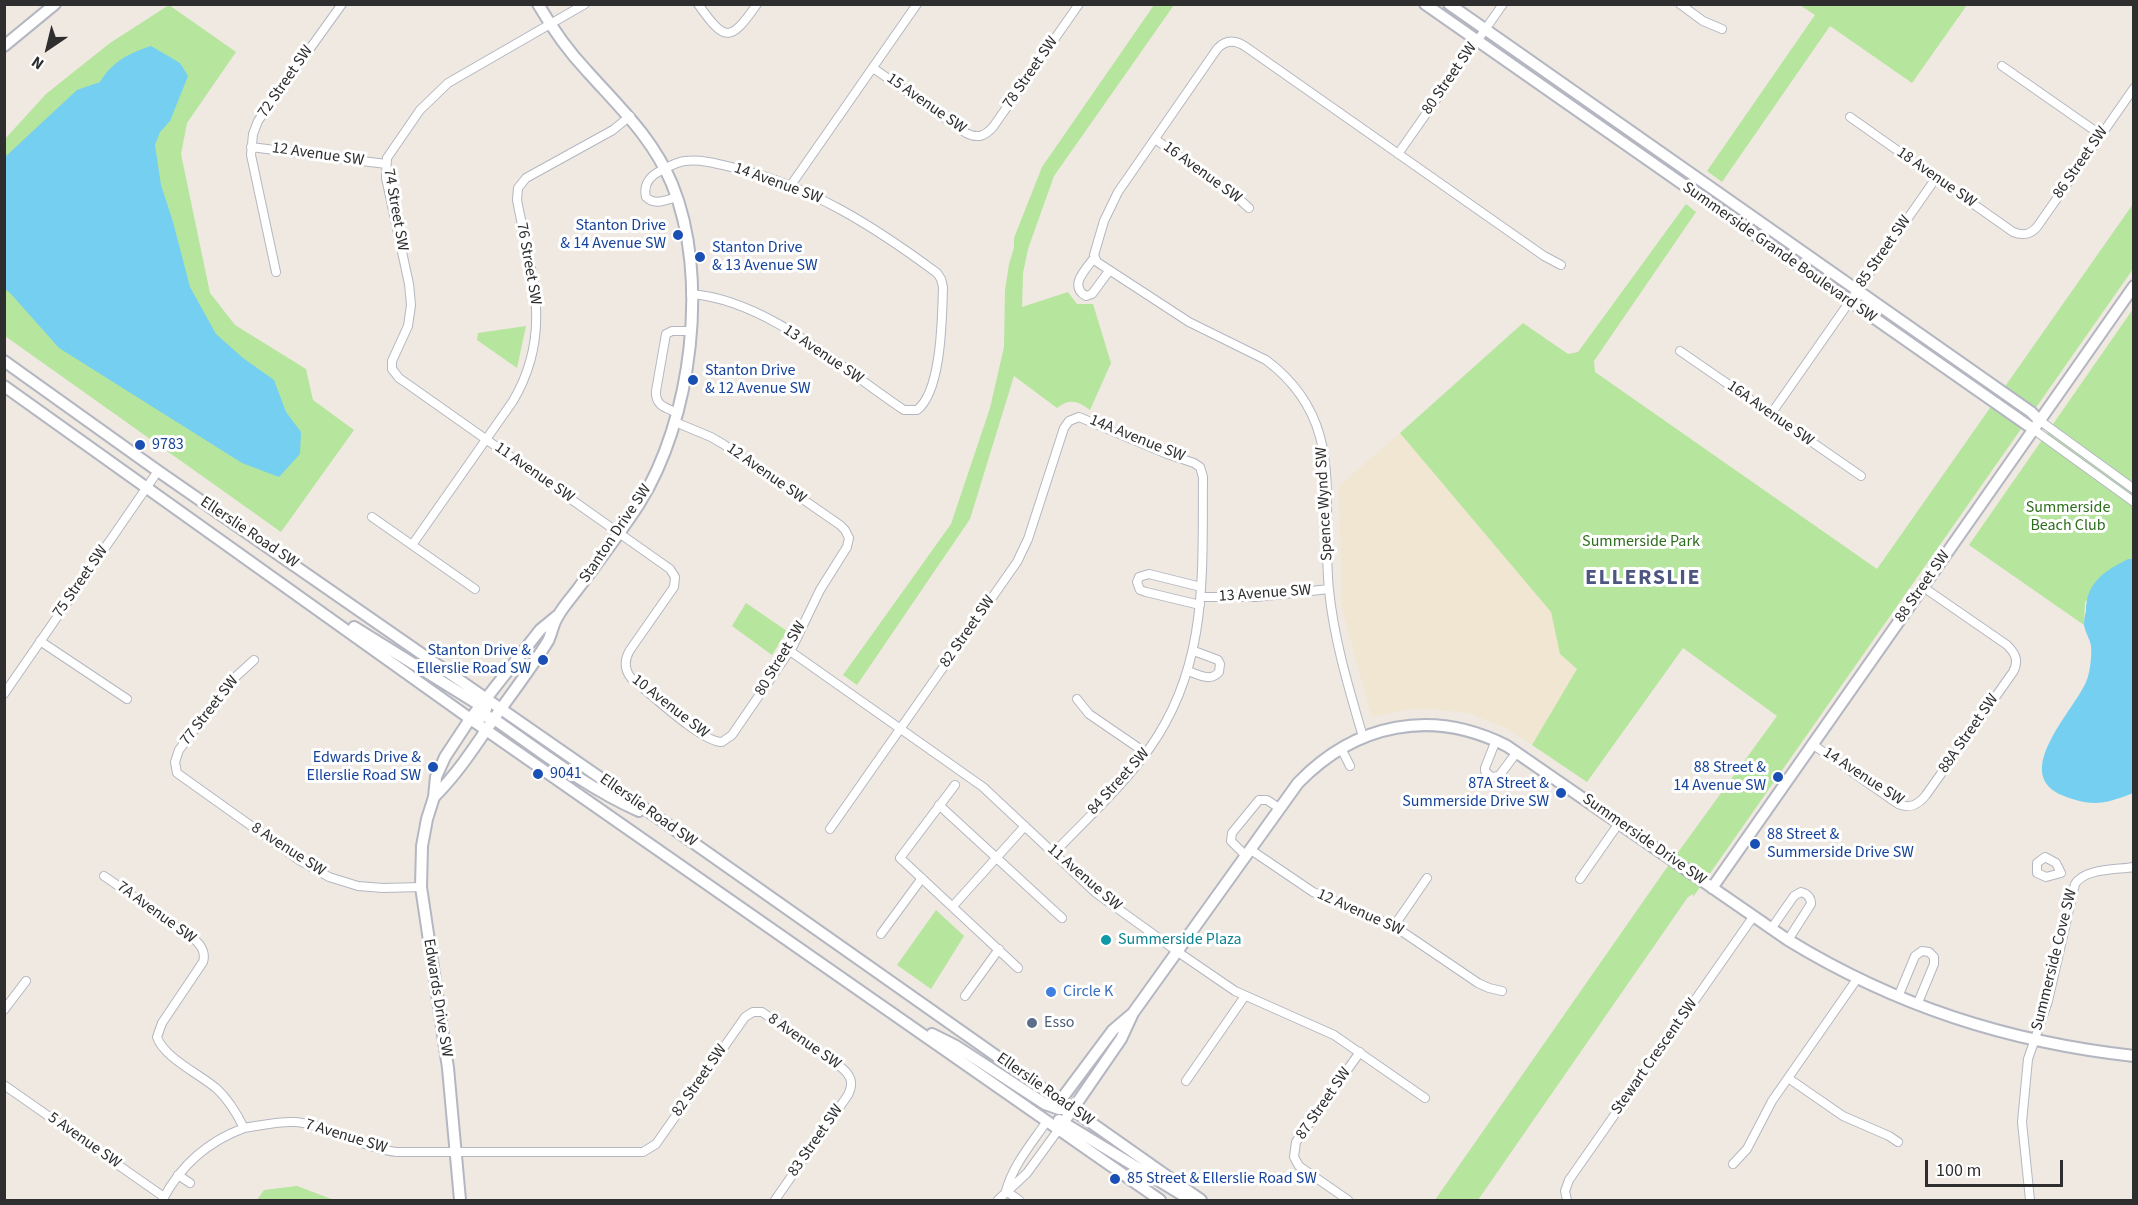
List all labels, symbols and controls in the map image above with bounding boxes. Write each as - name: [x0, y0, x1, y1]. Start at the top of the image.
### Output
- north arrow: [18, 18, 78, 78]
- street label: 78 Street SW: [999, 33, 1063, 113]
- street label: 80 Street SW: [1418, 39, 1482, 119]
- street label: 72 Street SW: [254, 42, 318, 122]
- text: N: [27, 51, 48, 75]
- street label: 15 Avenue SW: [883, 70, 969, 138]
- street label: 86 Street SW: [2049, 123, 2113, 203]
- street label: 16 Avenue SW: [1159, 138, 1245, 208]
- street label: 12 Avenue SW: [271, 139, 365, 171]
- street label: 18 Avenue SW: [1893, 144, 1979, 212]
- street label: 14 Avenue SW: [731, 159, 825, 209]
- street label: 74 Street SW: [378, 167, 412, 253]
- street label: Summerside Grande Boulevard SW: [1678, 178, 1880, 328]
- street label: 85 Street SW: [1852, 212, 1916, 292]
- place label: Stanton Drive & 14 Avenue SW: [560, 216, 666, 254]
- street label: 76 Street SW: [511, 221, 545, 307]
- marker: Stanton Drive & 14 Avenue SW: [671, 228, 685, 242]
- place label: Stanton Drive & 13 Avenue SW: [712, 238, 818, 276]
- marker: Stanton Drive & 13 Avenue SW: [693, 250, 707, 264]
- street label: 13 Avenue SW: [779, 321, 867, 389]
- place label: Stanton Drive & 12 Avenue SW: [705, 361, 811, 399]
- marker: Stanton Drive & 12 Avenue SW: [686, 373, 700, 387]
- street label: 16A Avenue SW: [1723, 377, 1817, 451]
- street label: 14A Avenue SW: [1086, 411, 1188, 467]
- place label: 9783: [152, 435, 184, 455]
- marker: 9783: [133, 438, 147, 452]
- street label: 11 Avenue SW: [491, 439, 577, 507]
- street label: 12 Avenue SW: [723, 440, 809, 508]
- street label: Spence Wynd SW: [1312, 446, 1338, 562]
- street label: Stanton Drive SW: [576, 481, 656, 587]
- street label: Ellerslie Road SW: [196, 493, 302, 573]
- park label: Summerside Beach Club: [2026, 498, 2110, 536]
- park label: Summerside Park: [1582, 532, 1700, 552]
- street label: 75 Street SW: [49, 542, 113, 622]
- street label: 88 Street SW: [1891, 547, 1955, 627]
- district label: ELLERSLIE: [1585, 566, 1701, 592]
- street label: 13 Avenue SW: [1218, 581, 1312, 607]
- street label: 82 Street SW: [936, 592, 1000, 672]
- street label: 80 Street SW: [751, 618, 811, 700]
- place label: Stanton Drive & Ellerslie Road SW: [416, 641, 531, 679]
- marker: Stanton Drive & Ellerslie Road SW: [536, 653, 550, 667]
- street label: 10 Avenue SW: [628, 671, 712, 743]
- street label: 77 Street SW: [177, 672, 243, 750]
- street label: 88A Street SW: [1935, 691, 2003, 777]
- street label: 14 Avenue SW: [1819, 744, 1907, 810]
- street label: 84 Street SW: [1084, 745, 1154, 819]
- place label: Edwards Drive & Ellerslie Road SW: [306, 748, 421, 786]
- place label: 88 Street & 14 Avenue SW: [1673, 758, 1766, 796]
- marker: Edwards Drive & Ellerslie Road SW: [426, 760, 440, 774]
- place label: 9041: [550, 764, 582, 784]
- marker: 9041: [531, 767, 545, 781]
- street label: Ellerslie Road SW: [596, 770, 700, 852]
- marker: 88 Street & 14 Avenue SW: [1771, 770, 1785, 784]
- place label: 87A Street & Summerside Drive SW: [1402, 774, 1549, 812]
- marker: 87A Street & Summerside Drive SW: [1554, 786, 1568, 800]
- street label: Summerside Drive SW: [1578, 790, 1710, 890]
- street label: 8 Avenue SW: [247, 819, 329, 881]
- place label: 88 Street & Summerside Drive SW: [1767, 825, 1914, 863]
- marker: 88 Street & Summerside Drive SW: [1748, 837, 1762, 851]
- street label: 11 Avenue SW: [1043, 840, 1125, 916]
- street label: 7A Avenue SW: [113, 878, 199, 948]
- street label: 12 Avenue SW: [1314, 885, 1406, 941]
- street label: Summerside Cove SW: [2028, 887, 2082, 1033]
- place label: Summerside Plaza: [1118, 930, 1242, 950]
- marker: Summerside Plaza: [1099, 933, 1113, 947]
- street label: Edwards Drive SW: [418, 937, 456, 1059]
- place label: Circle K: [1063, 982, 1113, 1002]
- marker: Circle K: [1044, 985, 1058, 999]
- street label: Stewart Crescent SW: [1608, 995, 1702, 1119]
- street label: 8 Avenue SW: [764, 1010, 844, 1074]
- place label: Esso: [1044, 1013, 1075, 1033]
- marker: Esso: [1025, 1016, 1039, 1030]
- street label: 82 Street SW: [668, 1041, 732, 1121]
- street label: Ellerslie Road SW: [993, 1049, 1097, 1131]
- street label: 87 Street SW: [1292, 1064, 1356, 1144]
- street label: 83 Street SW: [784, 1101, 848, 1181]
- street label: 5 Avenue SW: [44, 1109, 124, 1173]
- street label: 7 Avenue SW: [303, 1115, 389, 1159]
- scale bar: [1928, 1148, 2066, 1186]
- text: 100 m: [1936, 1158, 1981, 1183]
- place label: 85 Street & Ellerslie Road SW: [1127, 1169, 1317, 1189]
- marker: 85 Street & Ellerslie Road SW: [1108, 1172, 1122, 1186]

